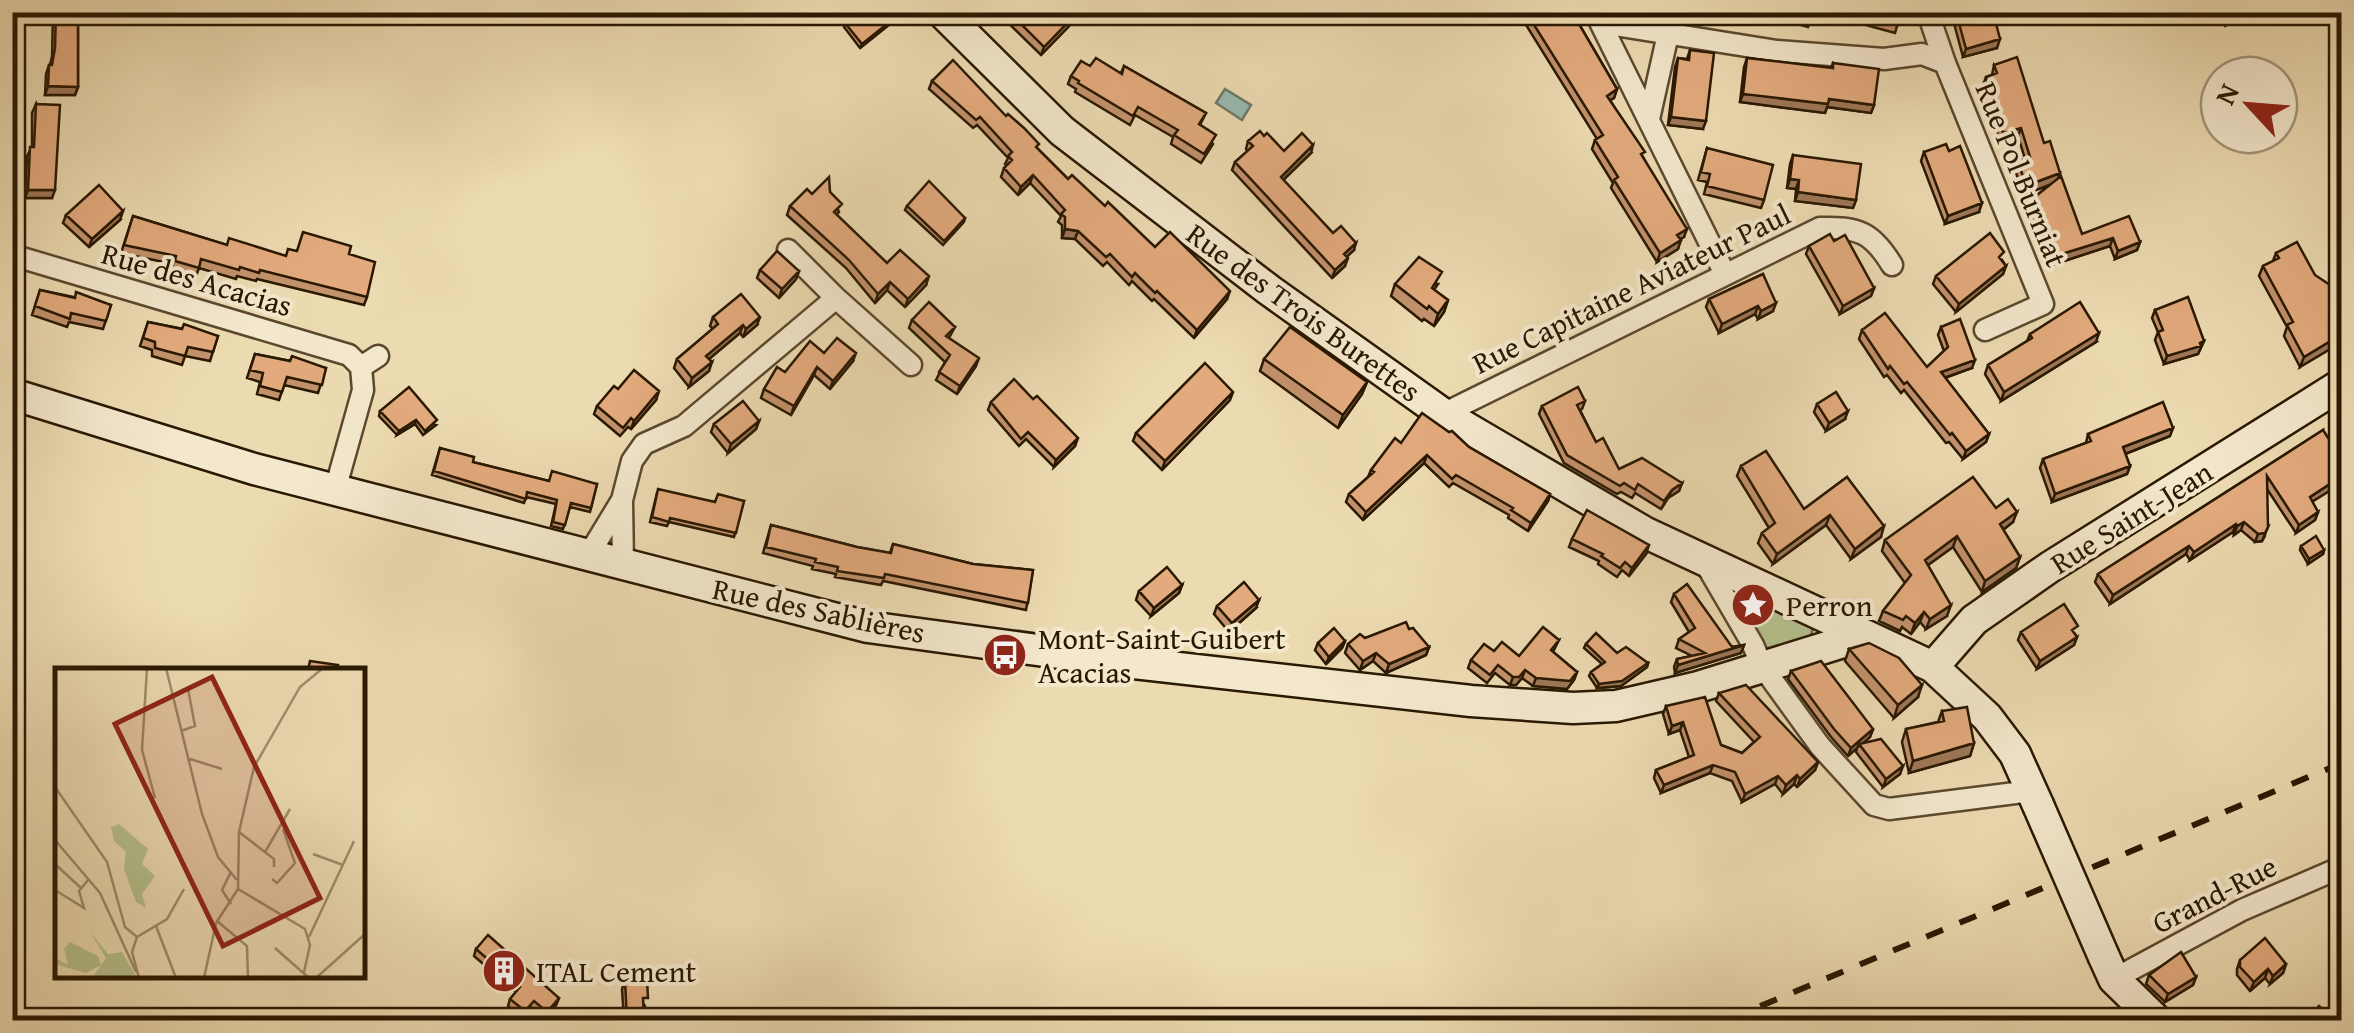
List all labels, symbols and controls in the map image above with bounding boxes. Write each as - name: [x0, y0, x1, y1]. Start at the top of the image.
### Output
- north arrow: [2199, 55, 2299, 155]
- street label: Rue Pol Burniat: [1965, 75, 2079, 274]
- text: N: [2204, 76, 2249, 111]
- street label: Rue Capitaine Aviateur Paul: [1464, 192, 1798, 384]
- street label: Rue des Trois Burettes: [1178, 212, 1430, 412]
- street label: Rue des Acacias: [97, 231, 297, 327]
- street label: Rue Saint-Jean: [2041, 450, 2221, 584]
- street label: Rue des Sablières: [709, 566, 929, 654]
- place icon: Perron: [1730, 582, 1776, 628]
- place label: Perron: [1786, 583, 1873, 627]
- place label: Mont-Saint-Guibert Acacias: [1038, 616, 1286, 694]
- bus stop icon: Mont-Saint-Guibert Acacias: [982, 632, 1028, 678]
- inset map: [55, 668, 365, 978]
- street label: Grand-Rue: [2144, 844, 2284, 944]
- building icon: ITAL Cement: [481, 948, 527, 994]
- place label: ITAL Cement: [536, 949, 697, 993]

